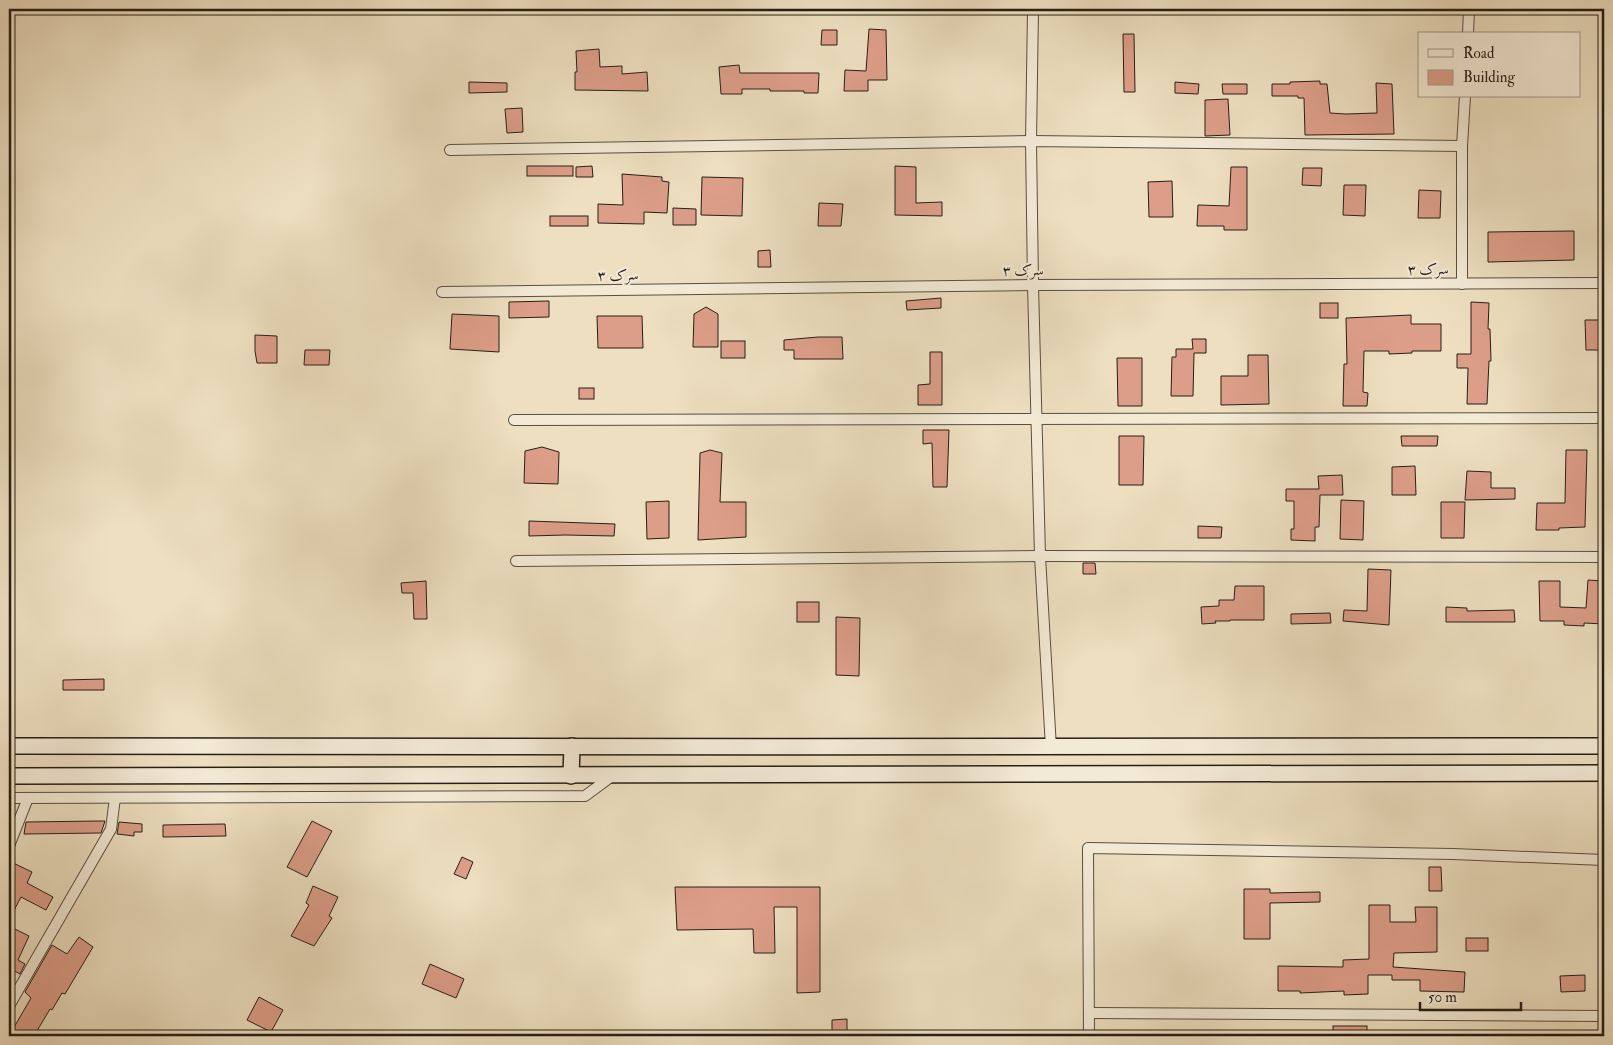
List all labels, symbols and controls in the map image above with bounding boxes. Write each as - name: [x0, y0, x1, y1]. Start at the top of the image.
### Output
- legend: [1418, 32, 1580, 98]
- text: Road: [1463, 44, 1495, 63]
- text: Building: [1463, 68, 1515, 87]
- street label: سرک ۳: [1407, 260, 1449, 279]
- street label: سرک ۳: [1002, 261, 1044, 280]
- street label: سرک ۳: [597, 266, 639, 285]
- scale bar: [1420, 980, 1522, 1012]
- text: 50 m: [1428, 988, 1457, 1007]

